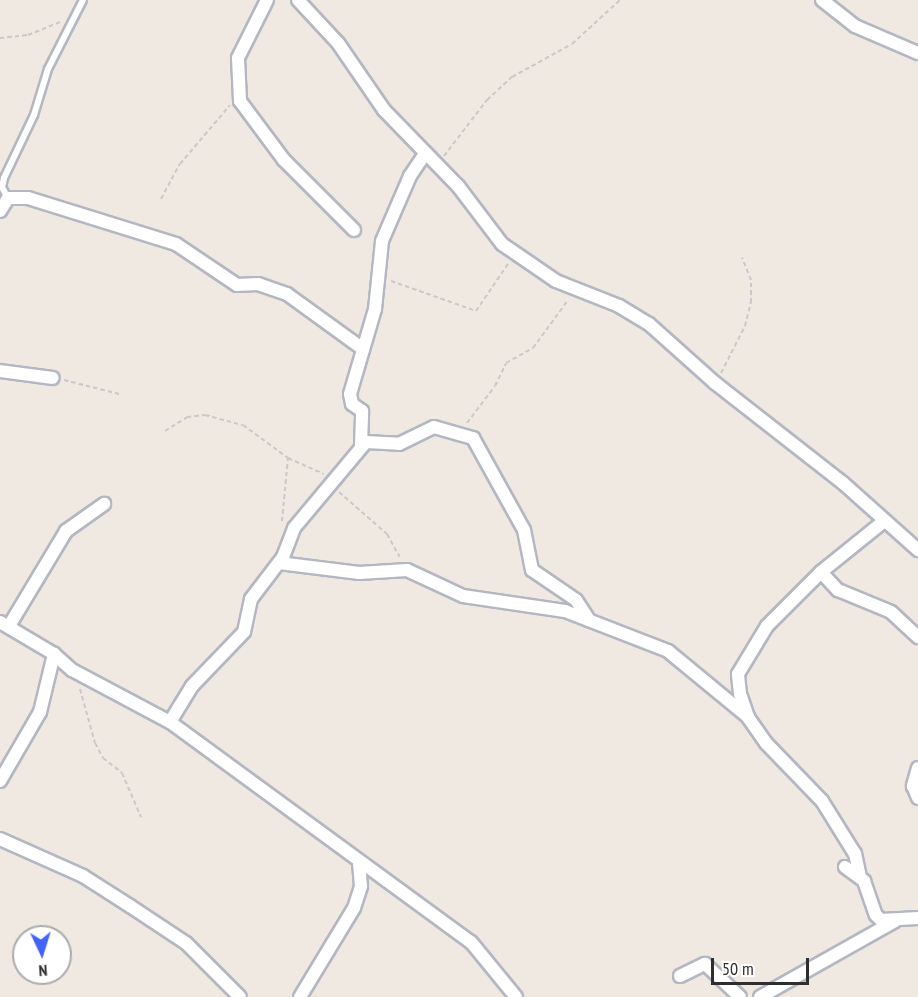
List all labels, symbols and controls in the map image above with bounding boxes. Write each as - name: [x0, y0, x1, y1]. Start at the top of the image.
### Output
- north arrow: [12, 925, 72, 985]
- scale bar: [714, 946, 812, 984]
- text: 50 m: [722, 957, 754, 980]
- text: N: [38, 961, 48, 981]

